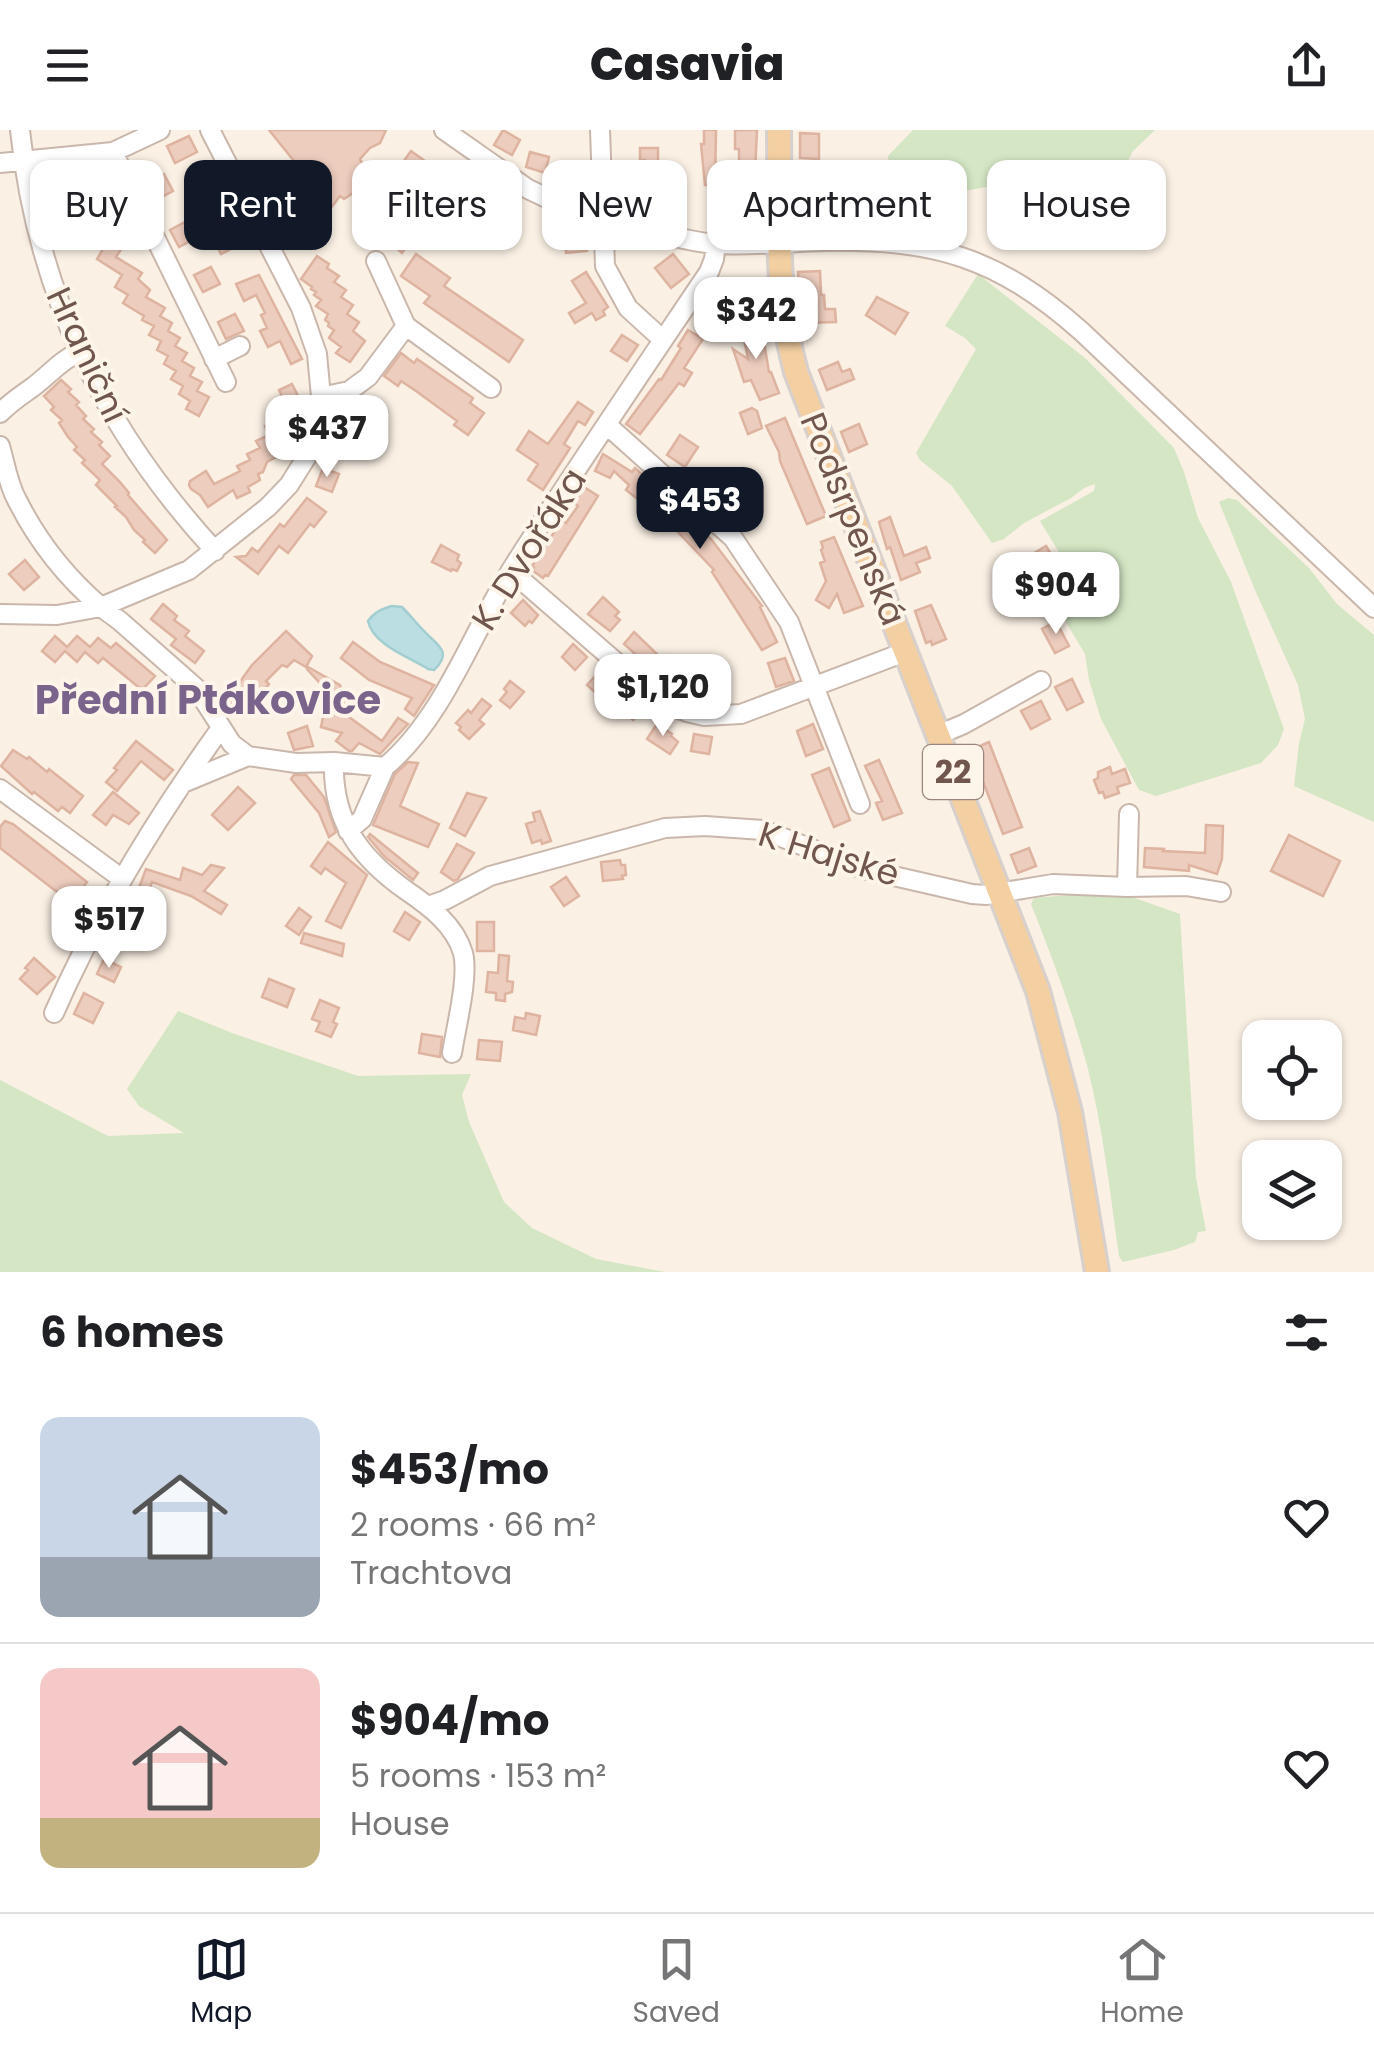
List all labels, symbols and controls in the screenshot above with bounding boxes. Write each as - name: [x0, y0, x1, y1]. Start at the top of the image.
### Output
- text: Casavia: [590, 33, 784, 96]
- icon: menu: [40, 38, 95, 93]
- icon: share: [1279, 38, 1334, 93]
- chip: Buy: [30, 160, 164, 250]
- chip: Rent: [184, 160, 332, 250]
- chip: Filters: [352, 160, 522, 250]
- chip: New: [542, 160, 687, 250]
- chip: Apartment: [707, 160, 967, 250]
- chip: House: [987, 160, 1166, 250]
- pin: $342: [697, 277, 815, 362]
- street label: Hraniční: [35, 279, 140, 430]
- text: $342: [716, 287, 796, 332]
- pin: $437: [268, 395, 386, 480]
- text: $437: [287, 405, 367, 450]
- street label: Podsrpenská: [789, 405, 918, 632]
- street label: K. Dvořáka: [459, 458, 598, 639]
- pin: $453: [641, 467, 759, 552]
- text: $453: [659, 477, 741, 522]
- pin: $904: [997, 552, 1115, 637]
- text: $904: [1014, 562, 1098, 607]
- pin: $1,120: [582, 654, 744, 739]
- text: $1,120: [616, 664, 710, 709]
- district label: Přední Ptákovice: [35, 672, 381, 728]
- road number: 22: [923, 745, 983, 799]
- street label: K Hajské: [753, 809, 906, 898]
- pin: $517: [50, 886, 168, 971]
- text: $517: [73, 896, 145, 941]
- map controls: [1242, 1020, 1342, 1240]
- button: locate: [1242, 1020, 1342, 1120]
- button: layers: [1242, 1140, 1342, 1240]
- text: 6 homes: [40, 1303, 225, 1362]
- icon: filters: [1279, 1305, 1334, 1360]
- text: $453/mo: [350, 1440, 549, 1499]
- icon: home: [120, 1457, 240, 1577]
- icon: heart: [1279, 1490, 1334, 1545]
- text: 2 rooms · 66 m²: [350, 1502, 596, 1547]
- text: Trachtova: [350, 1550, 513, 1595]
- text: $904/mo: [350, 1691, 550, 1750]
- icon: home: [120, 1708, 240, 1828]
- icon: heart: [1279, 1741, 1334, 1796]
- text: 5 rooms · 153 m²: [350, 1753, 606, 1798]
- text: House: [350, 1801, 450, 1846]
- tab: Map: [190, 1932, 252, 2034]
- tab: Saved: [633, 1932, 720, 2034]
- tab: Home: [1100, 1932, 1184, 2034]

